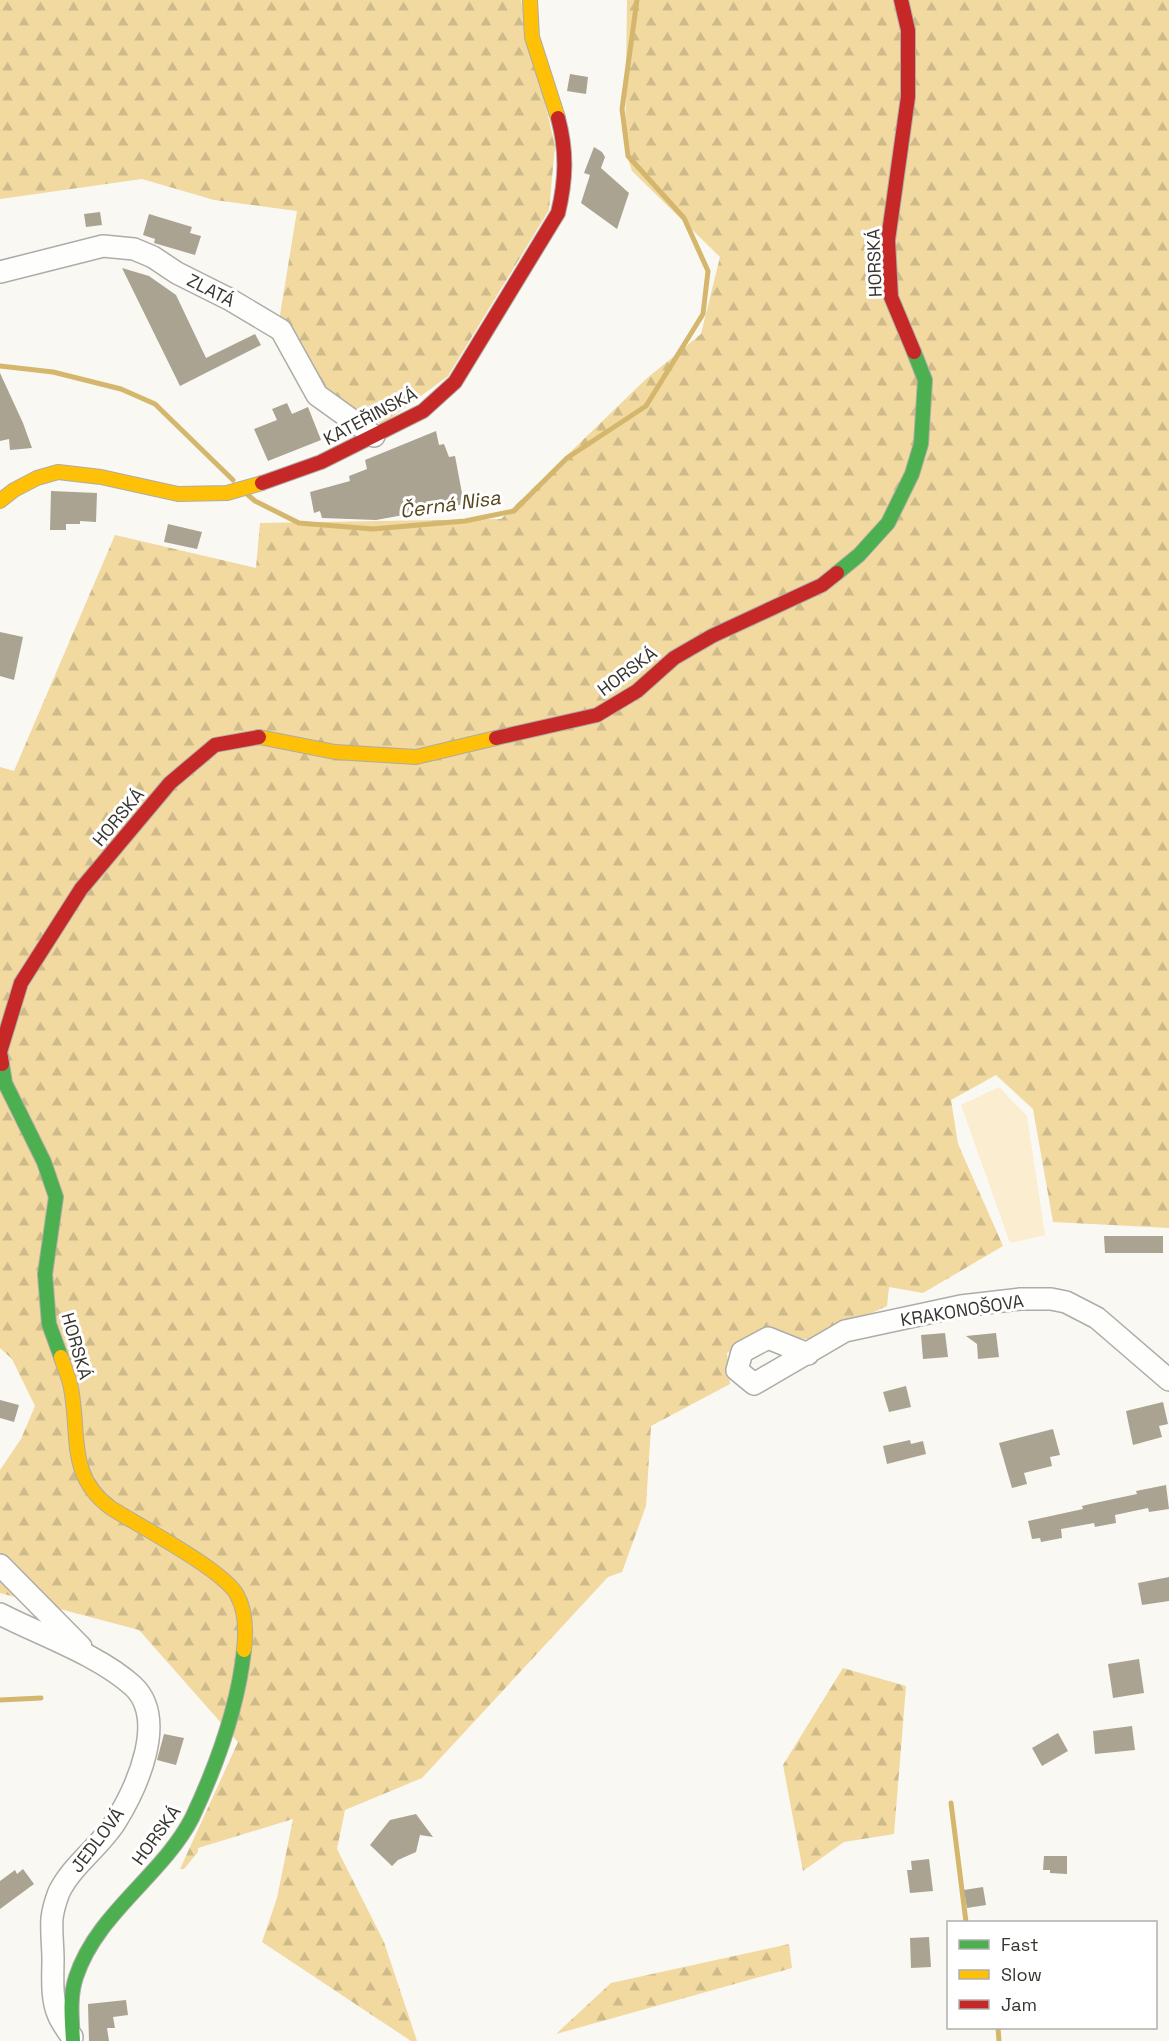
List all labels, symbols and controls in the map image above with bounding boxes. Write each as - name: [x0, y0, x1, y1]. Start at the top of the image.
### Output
- street label: HORSKÁ: [861, 228, 887, 298]
- street label: ZLATÁ: [183, 268, 239, 312]
- street label: KATEŘINSKÁ: [319, 382, 421, 450]
- water label: Černá Nisa: [398, 484, 502, 524]
- street label: HORSKÁ: [593, 641, 661, 701]
- street label: HORSKÁ: [87, 783, 149, 851]
- street label: KRAKONOŠOVA: [899, 1289, 1025, 1331]
- street label: HORSKÁ: [56, 1310, 98, 1382]
- street label: HORSKÁ: [127, 1801, 185, 1869]
- street label: JEDLOVÁ: [65, 1803, 129, 1877]
- legend: [947, 1921, 1157, 2029]
- text: Fast: [1001, 1933, 1038, 1956]
- text: Slow: [1001, 1963, 1042, 1986]
- text: Jam: [1001, 1993, 1037, 2016]

